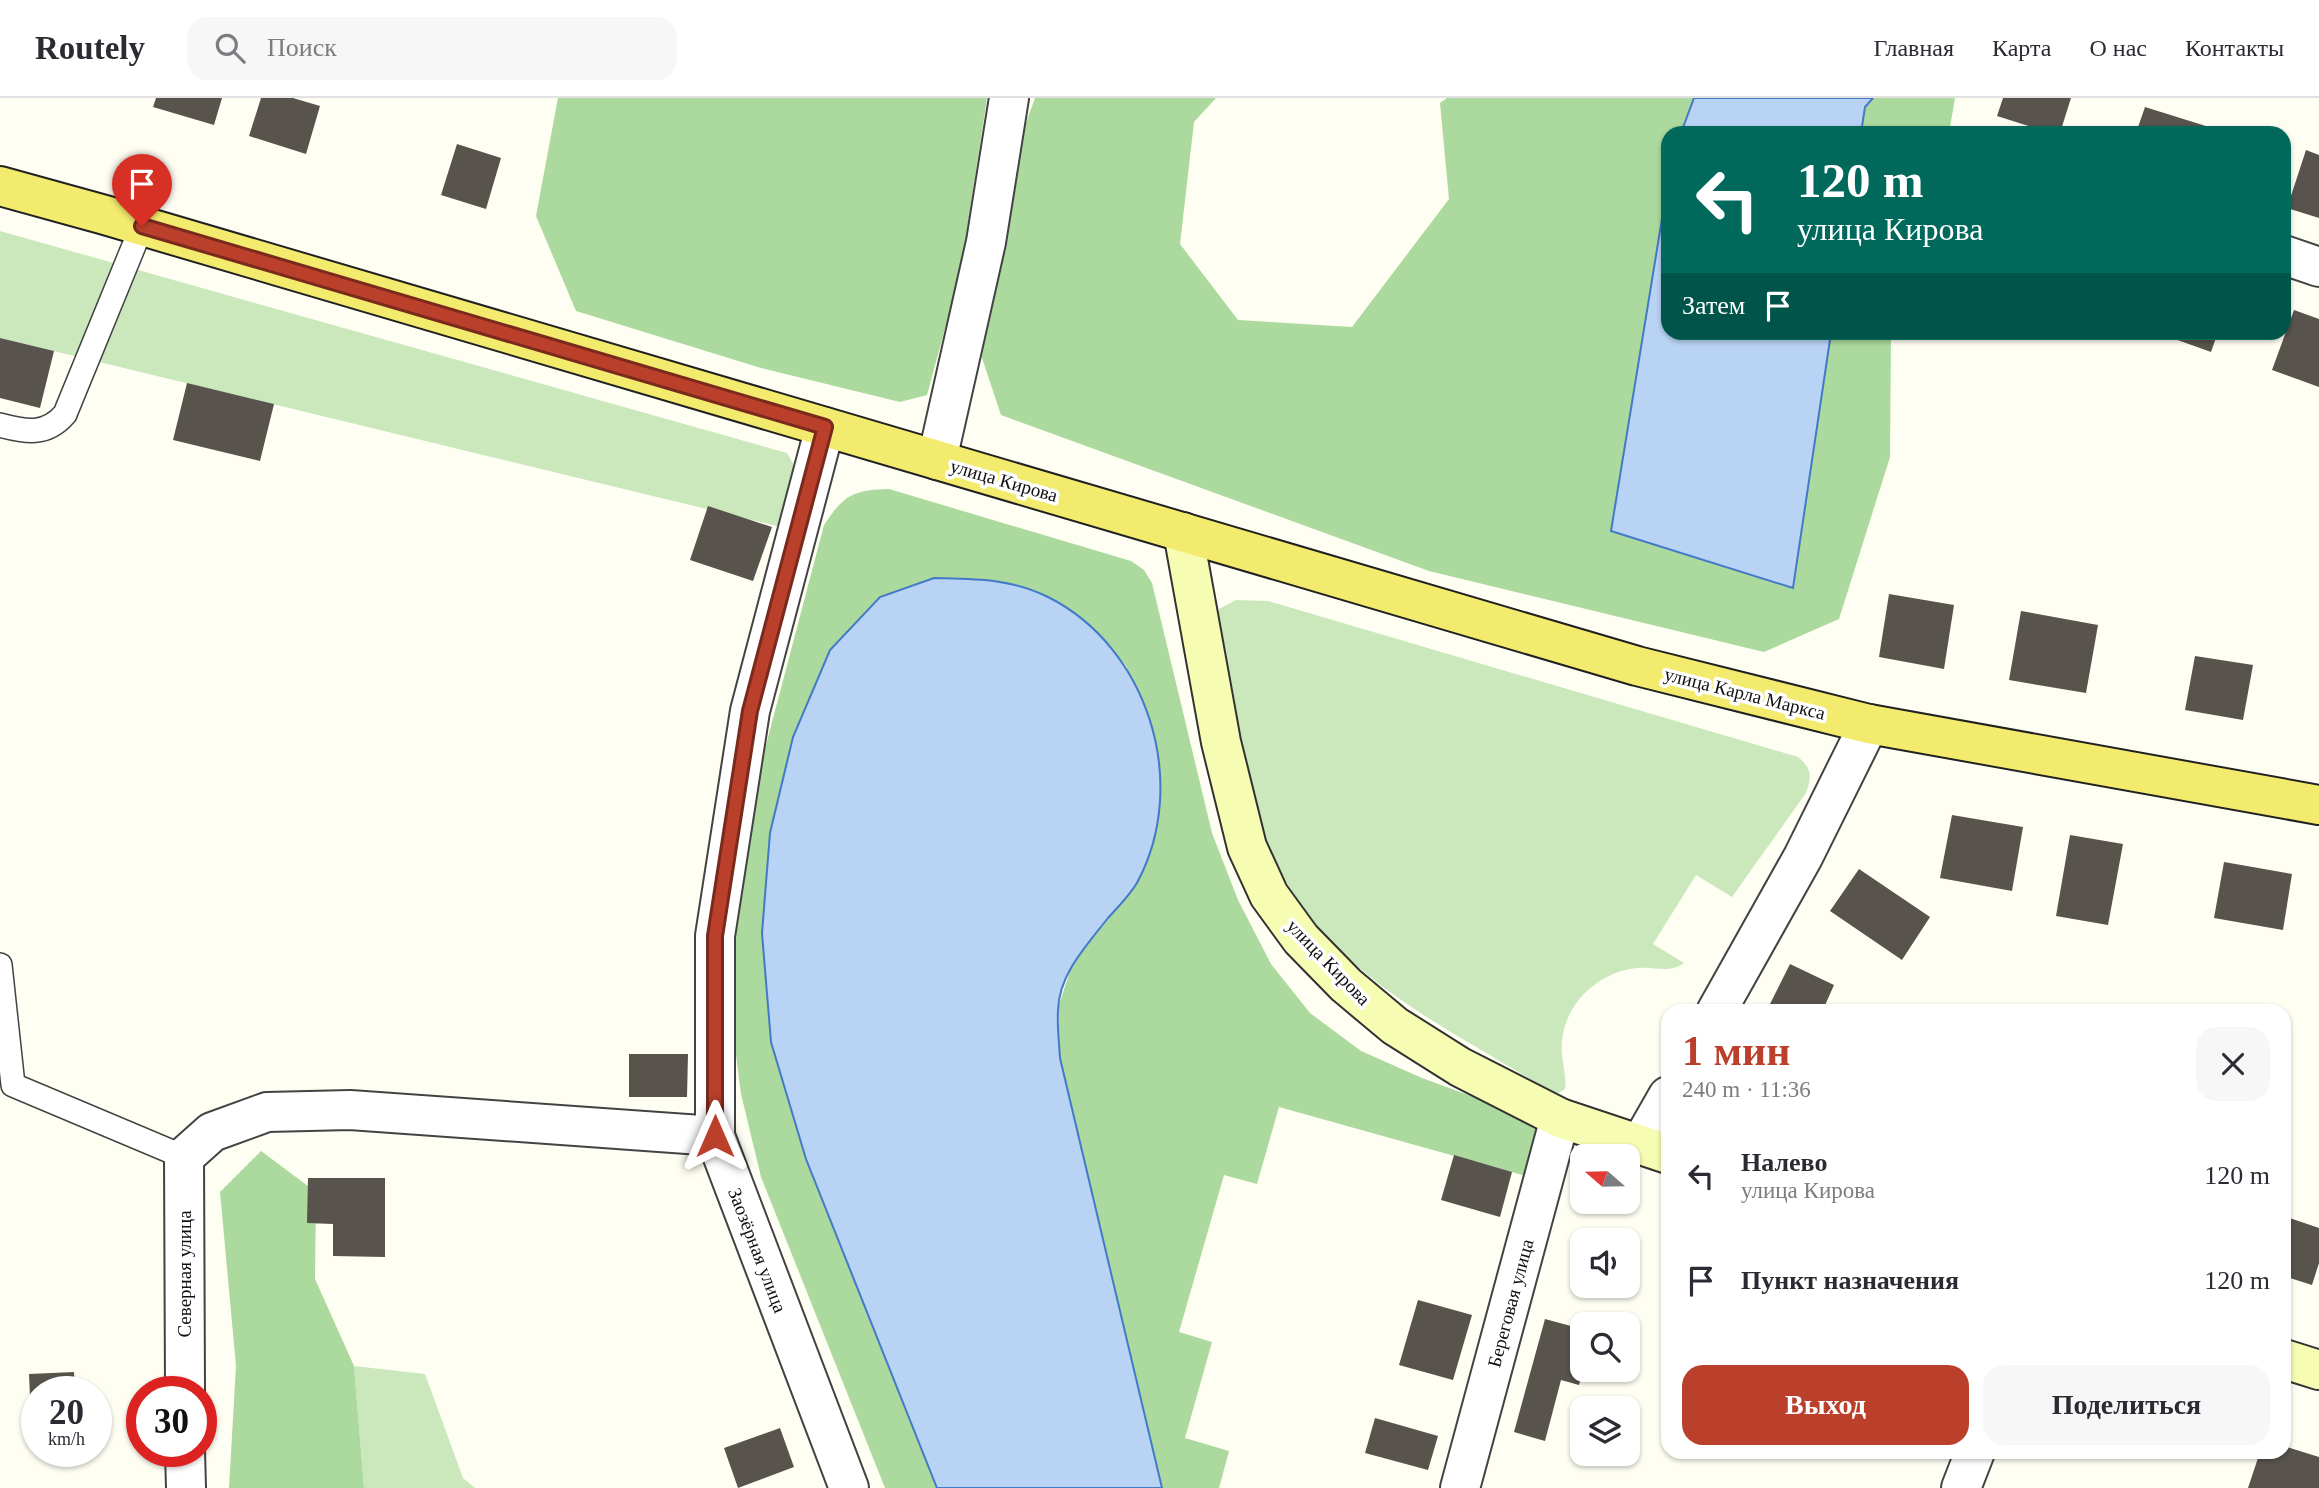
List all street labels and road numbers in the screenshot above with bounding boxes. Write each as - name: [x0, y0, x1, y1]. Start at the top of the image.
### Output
- street label: улица Кирова: [948, 455, 1060, 506]
- street label: улица Карла Маркса: [1662, 663, 1828, 724]
- street label: улица Кирова: [1283, 915, 1375, 1010]
- street label: Заозёрная улица: [724, 1185, 791, 1316]
- street label: Северная улица: [174, 1210, 195, 1338]
- street label: Береговая улица: [1483, 1236, 1538, 1369]

